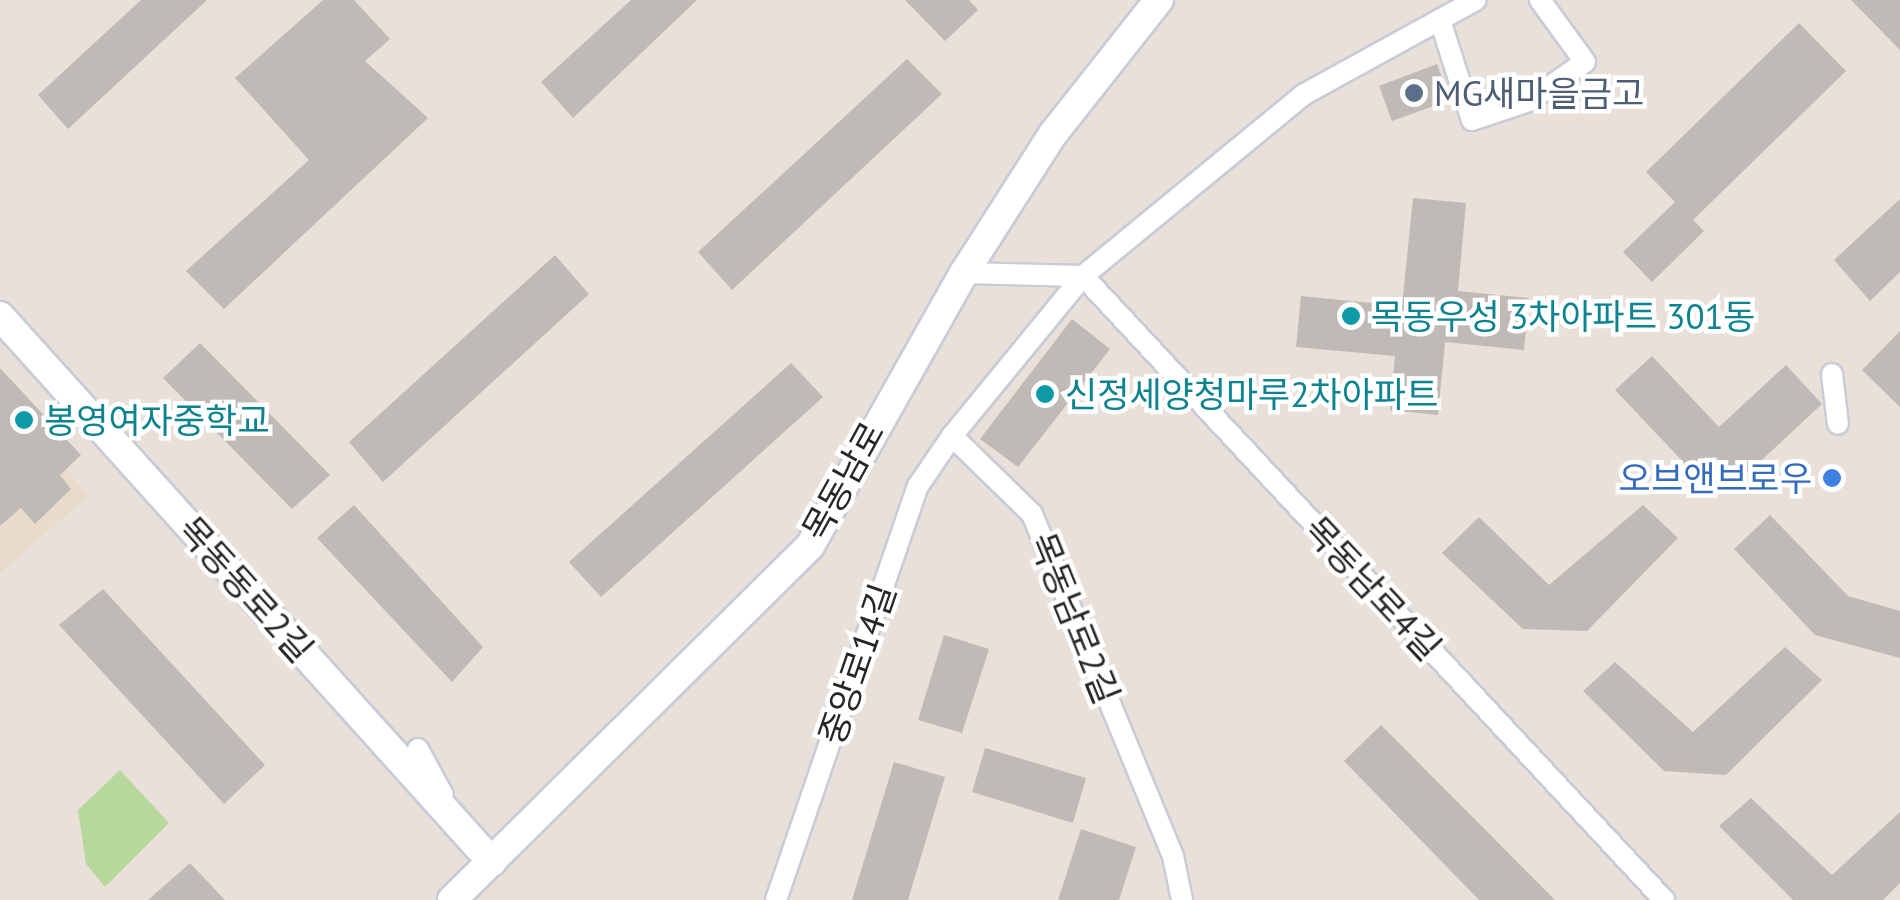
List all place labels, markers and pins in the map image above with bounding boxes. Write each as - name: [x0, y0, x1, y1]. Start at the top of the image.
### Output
- place label: MG새마을금고: [1434, 72, 1644, 114]
- marker: MG새마을금고: [1403, 82, 1425, 104]
- place label: 목동우성 3차아파트 301동: [1371, 295, 1756, 337]
- marker: 목동우성 3차아파트 301동: [1340, 305, 1362, 327]
- place label: 신정세양청마루2차아파트: [1065, 373, 1438, 415]
- marker: 신정세양청마루2차아파트: [1034, 383, 1056, 405]
- place label: 봉영여자중학교: [44, 399, 269, 441]
- marker: 봉영여자중학교: [13, 409, 35, 431]
- place label: 오브앤브로우: [1619, 457, 1812, 499]
- marker: 오브앤브로우: [1821, 467, 1843, 489]

